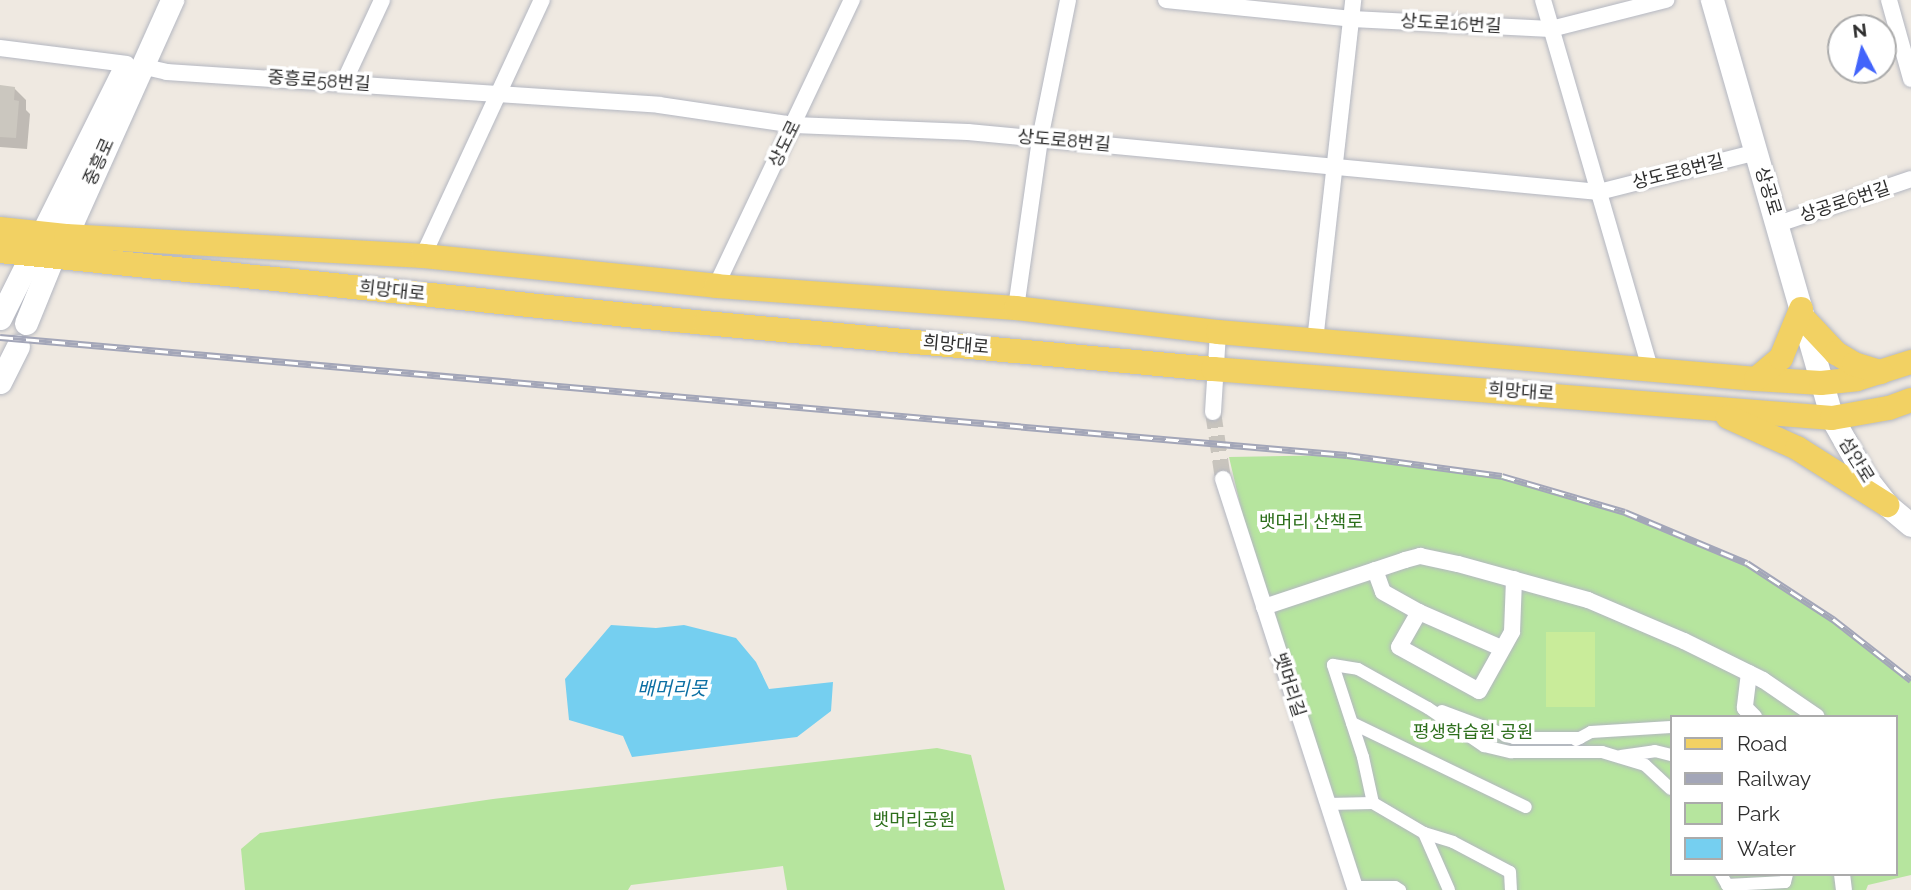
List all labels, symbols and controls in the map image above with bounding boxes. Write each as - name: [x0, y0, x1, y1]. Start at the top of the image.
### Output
- street label: 상도로16번길: [1400, 11, 1502, 37]
- north arrow: [1827, 14, 1897, 84]
- text: N: [1851, 18, 1868, 42]
- street label: 중흥로58번길: [267, 67, 371, 95]
- street label: 상도로: [764, 117, 806, 171]
- street label: 상도로8번길: [1016, 126, 1112, 156]
- street label: 중흥로: [79, 135, 119, 189]
- street label: 상도로8번길: [1630, 150, 1726, 194]
- street label: 상공로: [1750, 164, 1786, 218]
- street label: 상공로6번길: [1797, 177, 1893, 227]
- street label: 희망대로: [358, 277, 426, 305]
- street label: 희망대로: [922, 331, 990, 359]
- street label: 희망대로: [1487, 379, 1555, 405]
- street label: 섬안로: [1834, 433, 1878, 487]
- park label: 뱃머리 산책로: [1259, 511, 1363, 533]
- street label: 뱃머리길: [1268, 650, 1310, 720]
- water label: 배머리못: [637, 678, 707, 700]
- legend: [1670, 715, 1897, 876]
- park label: 평생학습원 공원: [1413, 721, 1533, 743]
- text: Road: [1737, 731, 1787, 756]
- text: Railway: [1737, 766, 1811, 791]
- text: Park: [1737, 801, 1780, 826]
- park label: 뱃머리공원: [873, 809, 955, 831]
- text: Water: [1737, 836, 1796, 861]

